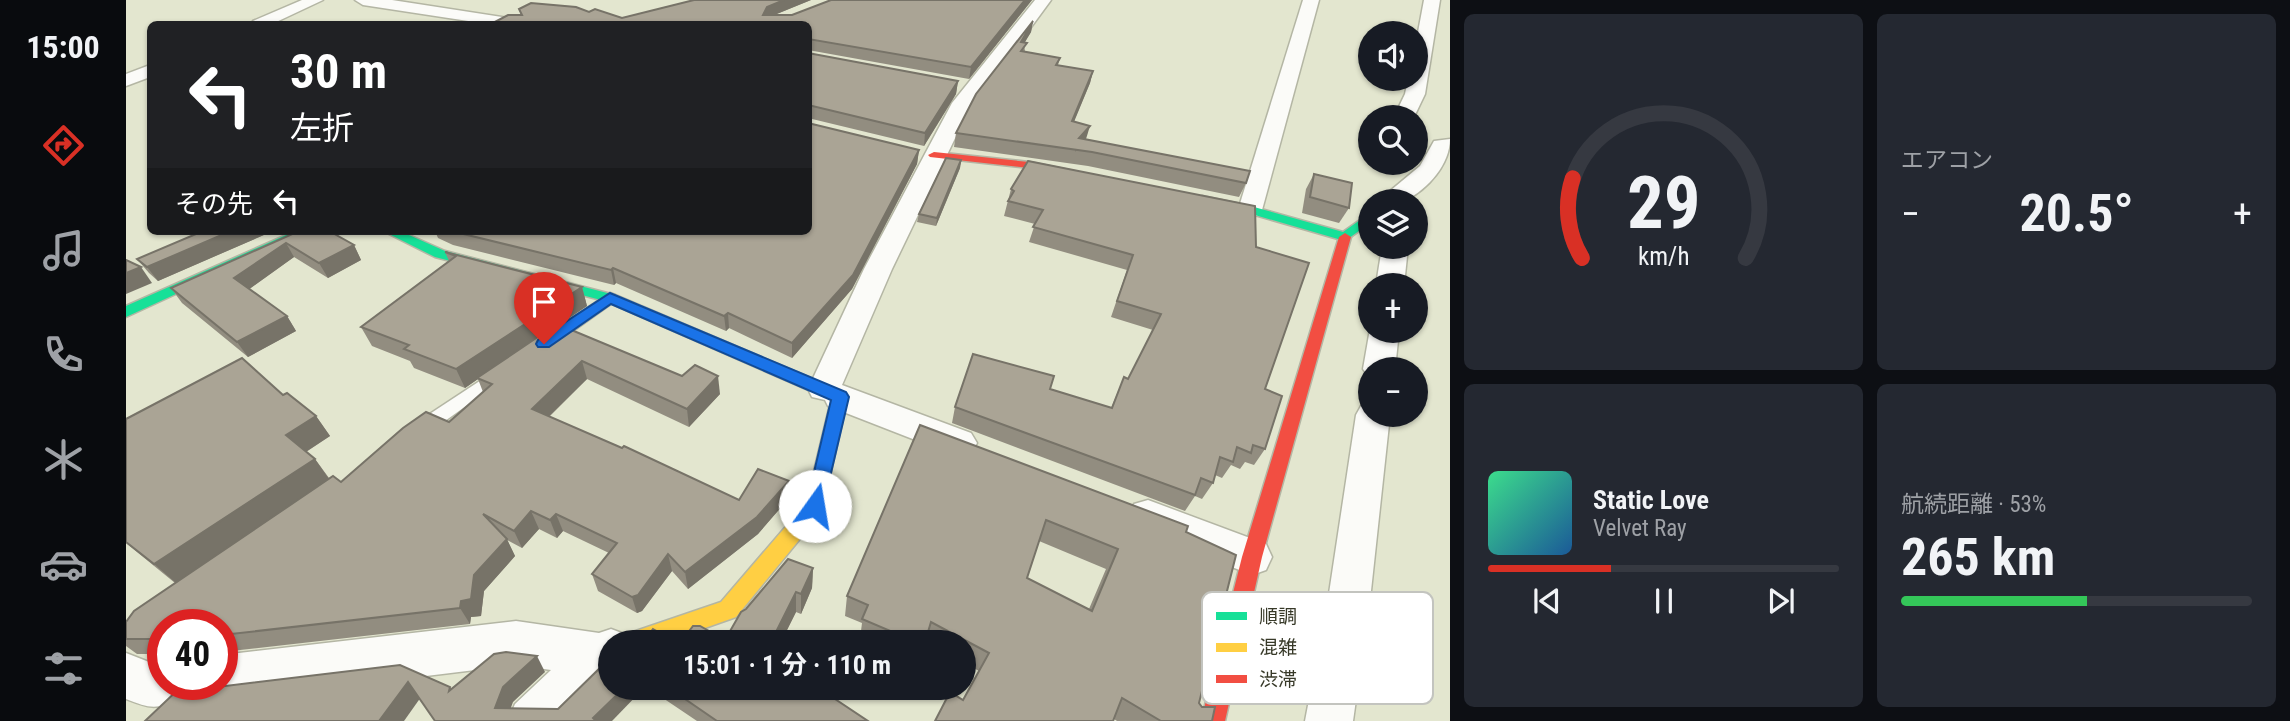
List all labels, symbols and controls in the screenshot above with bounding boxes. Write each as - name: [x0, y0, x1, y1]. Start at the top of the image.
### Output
- map controls: [1358, 21, 1428, 427]
- button: sound: [1358, 21, 1428, 91]
- text: 15:00: [26, 28, 100, 66]
- text: 30 m: [290, 43, 387, 100]
- icon: left: [175, 49, 266, 140]
- button: search: [1358, 105, 1428, 175]
- text: 左折: [290, 109, 354, 147]
- icon: directions: [39, 121, 88, 170]
- text: エアコン: [1901, 147, 1993, 174]
- text: 29: [1627, 160, 1700, 246]
- icon: left: [267, 182, 305, 220]
- text: 20.5°: [2019, 183, 2134, 244]
- text: その先: [175, 189, 253, 219]
- button: layers: [1358, 189, 1428, 259]
- text: −: [1901, 192, 1920, 236]
- text: +: [2233, 192, 2252, 236]
- icon: music: [39, 226, 88, 275]
- text: km/h: [1638, 242, 1689, 271]
- pin: [514, 272, 574, 344]
- button: +: [1358, 273, 1428, 343]
- icon: arrive: [525, 283, 563, 321]
- icon: phone: [39, 330, 88, 379]
- button: −: [1358, 357, 1428, 427]
- icon: climate: [39, 435, 88, 484]
- position arrow: [778, 469, 852, 543]
- text: Static Love: [1593, 485, 1709, 515]
- text: 航続距離 · 53%: [1901, 491, 2046, 518]
- text: Velvet Ray: [1593, 515, 1687, 542]
- text: 265 km: [1901, 527, 2055, 588]
- icon: car: [39, 540, 88, 589]
- icon: previous: [1528, 582, 1566, 620]
- icon: pause: [1645, 582, 1683, 620]
- icon: next: [1762, 582, 1800, 620]
- legend: [1202, 592, 1433, 704]
- text: 順調: [1259, 605, 1297, 628]
- speed limit sign: 40: [147, 609, 238, 700]
- text: 混雑: [1259, 636, 1297, 659]
- icon: filters: [39, 644, 88, 693]
- text: 15:01 · 1 分 · 110 m: [683, 650, 891, 680]
- text: 渋滞: [1259, 668, 1297, 691]

